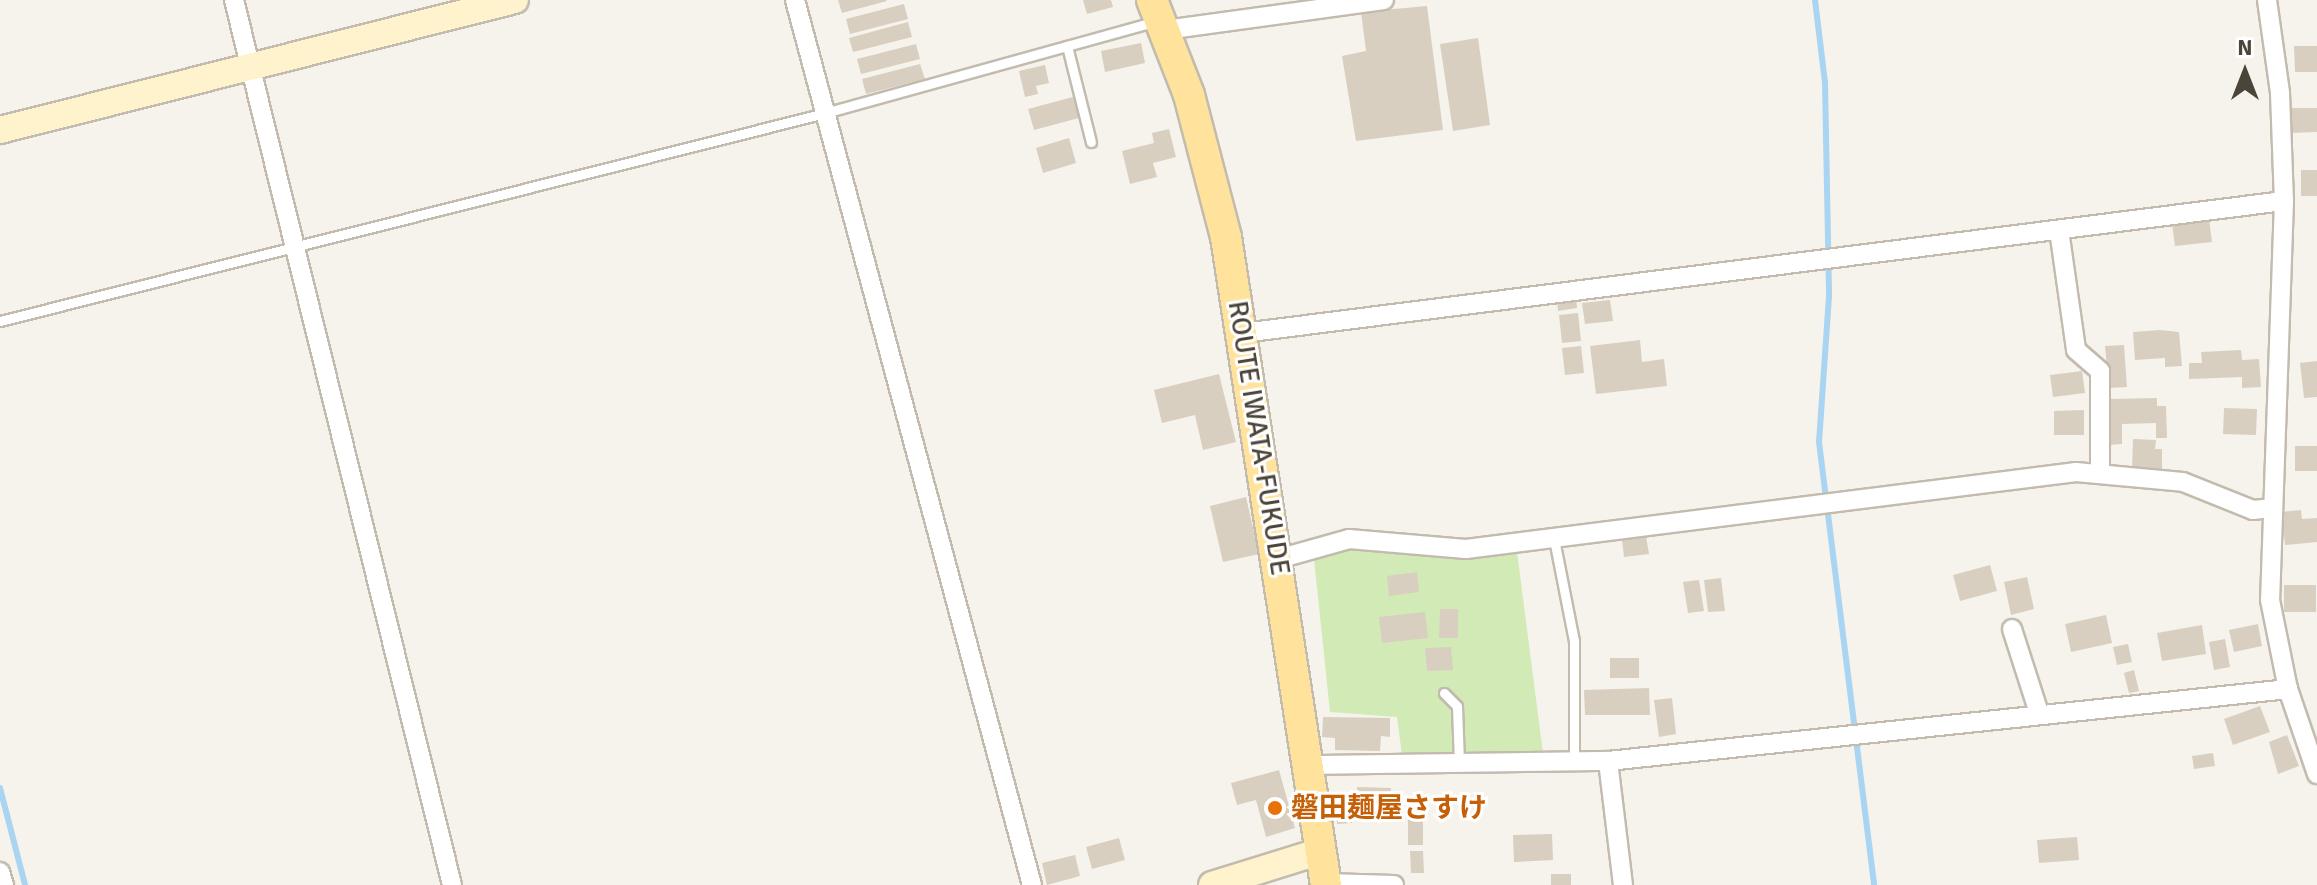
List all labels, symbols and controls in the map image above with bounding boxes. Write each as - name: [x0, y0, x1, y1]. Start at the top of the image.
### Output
- north arrow: [2205, 32, 2285, 112]
- text: N: [2237, 34, 2253, 61]
- street label: ROUTE IWATA-FUKUDE: [1221, 298, 1297, 578]
- place label: 磐田麺屋さすけ: [1291, 791, 1487, 825]
- marker: 磐田麺屋さすけ: [1266, 799, 1284, 817]

